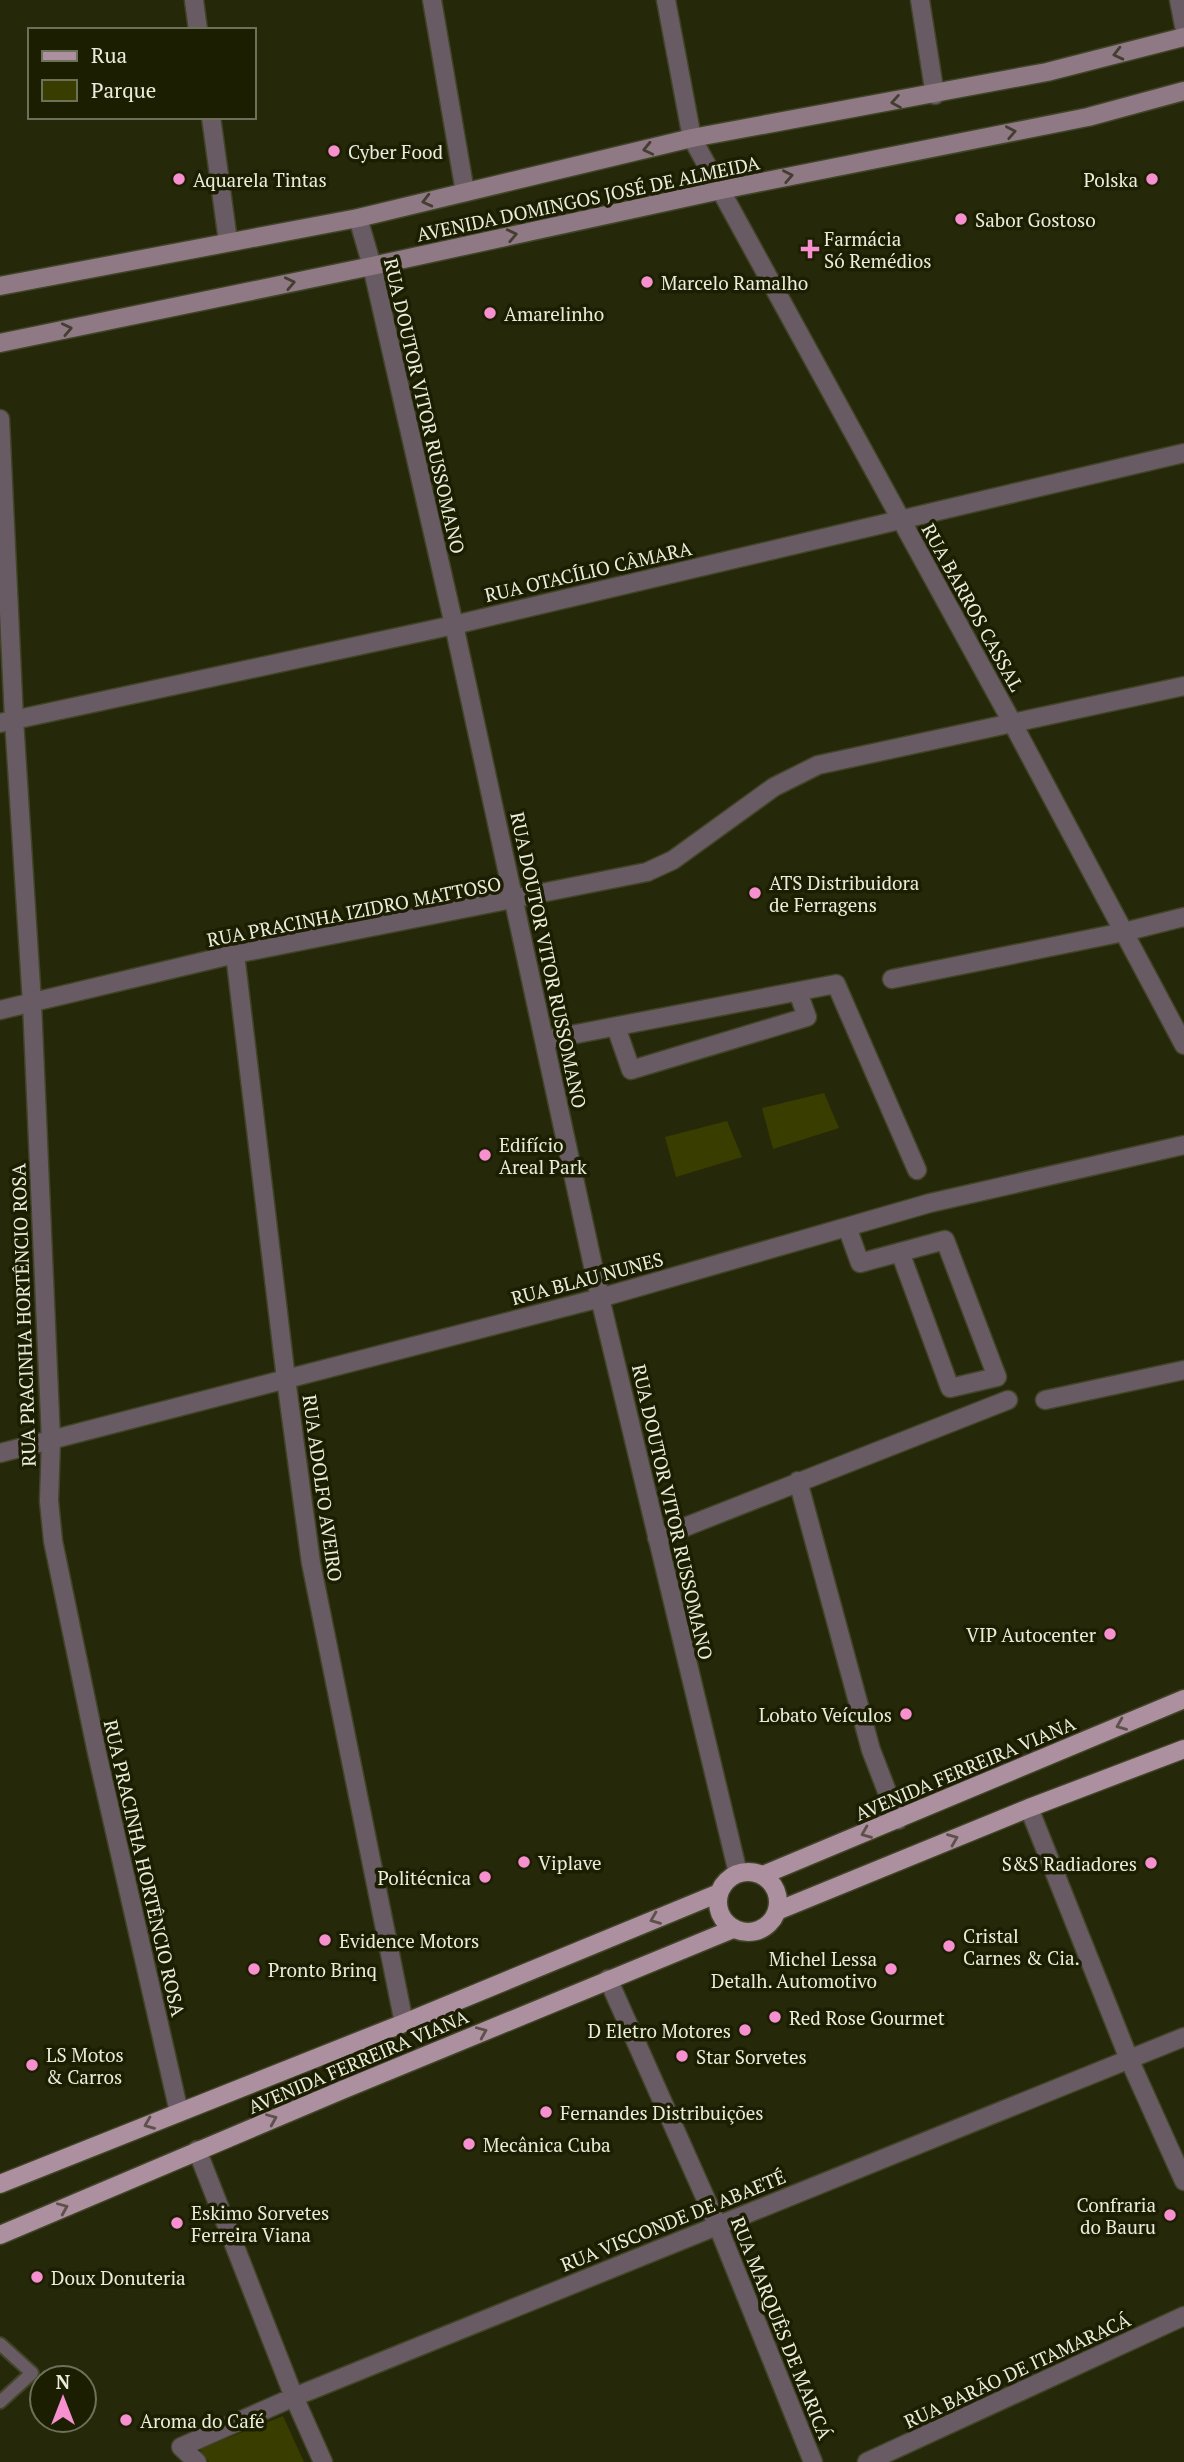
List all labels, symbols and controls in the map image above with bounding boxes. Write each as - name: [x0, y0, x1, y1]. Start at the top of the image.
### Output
- legend: [28, 28, 256, 119]
- text: Rua: [91, 41, 127, 69]
- one-way arrow: [1112, 46, 1124, 60]
- text: Parque: [91, 76, 156, 104]
- one-way arrow: [890, 93, 902, 108]
- one-way arrow: [1005, 125, 1017, 140]
- place label: Cyber Food: [348, 139, 443, 164]
- one-way arrow: [642, 140, 654, 155]
- marker: Cyber Food: [326, 143, 342, 159]
- street label: AVENIDA DOMINGOS JOSÉ DE ALMEIDA: [414, 149, 762, 247]
- place label: Aquarela Tintas: [193, 167, 327, 192]
- place label: Polska: [1083, 167, 1138, 192]
- one-way arrow: [782, 170, 794, 185]
- marker: Aquarela Tintas: [171, 171, 187, 187]
- marker: Polska: [1144, 171, 1160, 187]
- one-way arrow: [421, 193, 433, 207]
- place label: Sabor Gostoso: [975, 207, 1096, 232]
- marker: Sabor Gostoso: [953, 211, 969, 227]
- place label: Farmácia Só Remédios: [824, 226, 932, 273]
- one-way arrow: [506, 229, 518, 244]
- marker: Farmácia Só Remédios: [802, 241, 818, 257]
- street label: RUA DOUTOR VITOR RUSSOMANO: [379, 256, 471, 556]
- place label: Marcelo Ramalho: [661, 270, 808, 295]
- marker: Marcelo Ramalho: [639, 274, 655, 290]
- one-way arrow: [284, 276, 296, 291]
- place label: Amarelinho: [504, 301, 604, 326]
- marker: Amarelinho: [482, 305, 498, 321]
- one-way arrow: [61, 322, 73, 337]
- street label: RUA BARROS CASSAL: [917, 519, 1030, 696]
- street label: RUA OTACÍLIO CÂMARA: [482, 535, 694, 607]
- street label: RUA DOUTOR VITOR RUSSOMANO: [505, 810, 593, 1110]
- street label: RUA PRACINHA IZIDRO MATTOSO: [205, 870, 503, 952]
- place label: ATS Distribuidora de Ferragens: [769, 870, 920, 917]
- marker: ATS Distribuidora de Ferragens: [747, 885, 763, 901]
- place label: Edifício Areal Park: [499, 1132, 587, 1179]
- marker: Edifício Areal Park: [477, 1147, 493, 1163]
- street label: RUA PRACINHA HORTÊNCIO ROSA: [5, 1163, 41, 1467]
- street label: RUA BLAU NUNES: [508, 1246, 666, 1310]
- street label: RUA DOUTOR VITOR RUSSOMANO: [627, 1362, 719, 1662]
- street label: RUA ADOLFO AVEIRO: [297, 1393, 349, 1583]
- place label: VIP Autocenter: [966, 1622, 1097, 1647]
- marker: VIP Autocenter: [1102, 1626, 1118, 1642]
- place label: Lobato Veículos: [759, 1702, 892, 1727]
- marker: Lobato Veículos: [898, 1706, 914, 1722]
- street label: AVENIDA FERREIRA VIANA: [851, 1710, 1079, 1826]
- street label: RUA PRACINHA HORTÊNCIO ROSA: [99, 1717, 191, 2019]
- one-way arrow: [1116, 1717, 1128, 1731]
- one-way arrow: [861, 1825, 874, 1839]
- one-way arrow: [947, 1833, 959, 1847]
- place label: Viplave: [538, 1850, 602, 1875]
- place label: S&S Radiadores: [1002, 1851, 1137, 1876]
- marker: Viplave: [516, 1854, 532, 1870]
- marker: S&S Radiadores: [1143, 1855, 1159, 1871]
- place label: Politécnica: [377, 1865, 471, 1890]
- marker: Politécnica: [477, 1869, 493, 1885]
- one-way arrow: [650, 1910, 662, 1924]
- place label: Cristal Carnes & Cia.: [963, 1923, 1080, 1970]
- place label: Evidence Motors: [339, 1928, 479, 1953]
- marker: Evidence Motors: [317, 1932, 333, 1948]
- marker: Cristal Carnes & Cia.: [941, 1938, 957, 1954]
- place label: Michel Lessa Detalh. Automotivo: [711, 1946, 877, 1993]
- place label: Pronto Brinq: [268, 1957, 378, 1982]
- marker: Pronto Brinq: [246, 1961, 262, 1977]
- marker: Michel Lessa Detalh. Automotivo: [883, 1961, 899, 1977]
- street label: AVENIDA FERREIRA VIANA: [244, 2003, 472, 2119]
- place label: Red Rose Gourmet: [789, 2005, 945, 2030]
- marker: Red Rose Gourmet: [767, 2009, 783, 2025]
- place label: D Eletro Motores: [588, 2018, 731, 2043]
- marker: D Eletro Motores: [737, 2022, 753, 2038]
- one-way arrow: [476, 2026, 488, 2040]
- place label: LS Motos & Carros: [46, 2042, 124, 2089]
- place label: Star Sorvetes: [696, 2044, 807, 2069]
- marker: Star Sorvetes: [674, 2048, 690, 2064]
- marker: LS Motos & Carros: [24, 2057, 40, 2073]
- place label: Fernandes Distribuições: [560, 2100, 764, 2125]
- marker: Fernandes Distribuições: [538, 2104, 554, 2120]
- one-way arrow: [265, 2113, 278, 2127]
- one-way arrow: [144, 2115, 156, 2129]
- place label: Mecânica Cuba: [483, 2132, 611, 2157]
- marker: Mecânica Cuba: [461, 2136, 477, 2152]
- street label: RUA VISCONDE DE ABAETÉ: [557, 2163, 789, 2277]
- place label: Confraria do Bauru: [1076, 2192, 1156, 2239]
- place label: Eskimo Sorvetes Ferreira Viana: [191, 2200, 329, 2247]
- one-way arrow: [55, 2202, 68, 2216]
- marker: Confraria do Bauru: [1162, 2207, 1178, 2223]
- street label: RUA MARQUÊS DE MARICÁ: [726, 2213, 838, 2443]
- marker: Eskimo Sorvetes Ferreira Viana: [169, 2215, 185, 2231]
- place label: Doux Donuteria: [51, 2265, 186, 2290]
- marker: Doux Donuteria: [29, 2269, 45, 2285]
- street label: RUA BARÃO DE ITAMARACÁ: [900, 2307, 1134, 2433]
- north arrow: [28, 2364, 98, 2434]
- text: N: [56, 2369, 71, 2394]
- place label: Aroma do Café: [140, 2408, 265, 2433]
- marker: Aroma do Café: [118, 2412, 134, 2428]

